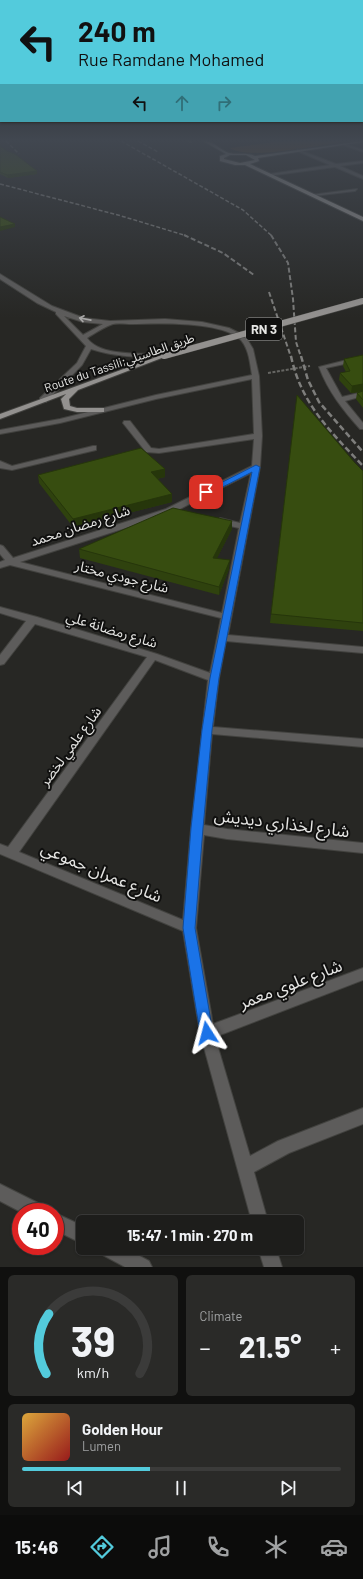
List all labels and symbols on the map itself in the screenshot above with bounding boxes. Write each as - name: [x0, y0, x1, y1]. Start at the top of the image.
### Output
- one-way arrow: [79, 315, 92, 323]
- road number: RN 3: [246, 318, 282, 340]
- street label: Route du Tassili;طريق الطاسيلي: [42, 330, 197, 398]
- pin: [189, 475, 223, 509]
- street label: شارع رمضان محمد: [28, 501, 133, 552]
- street label: شارع جودي مختار: [72, 556, 171, 599]
- street label: شارع رمضانة علي: [63, 607, 160, 654]
- street label: شارع علمي لخضر: [35, 703, 107, 792]
- street label: شارع لخذاري ديديش: [213, 804, 351, 844]
- street label: شارع عمران جموعي: [37, 837, 165, 909]
- street label: شارع علوي معمر: [235, 954, 346, 1016]
- position arrow: [186, 1012, 228, 1054]
- speed limit sign: 40: [12, 1203, 64, 1255]

